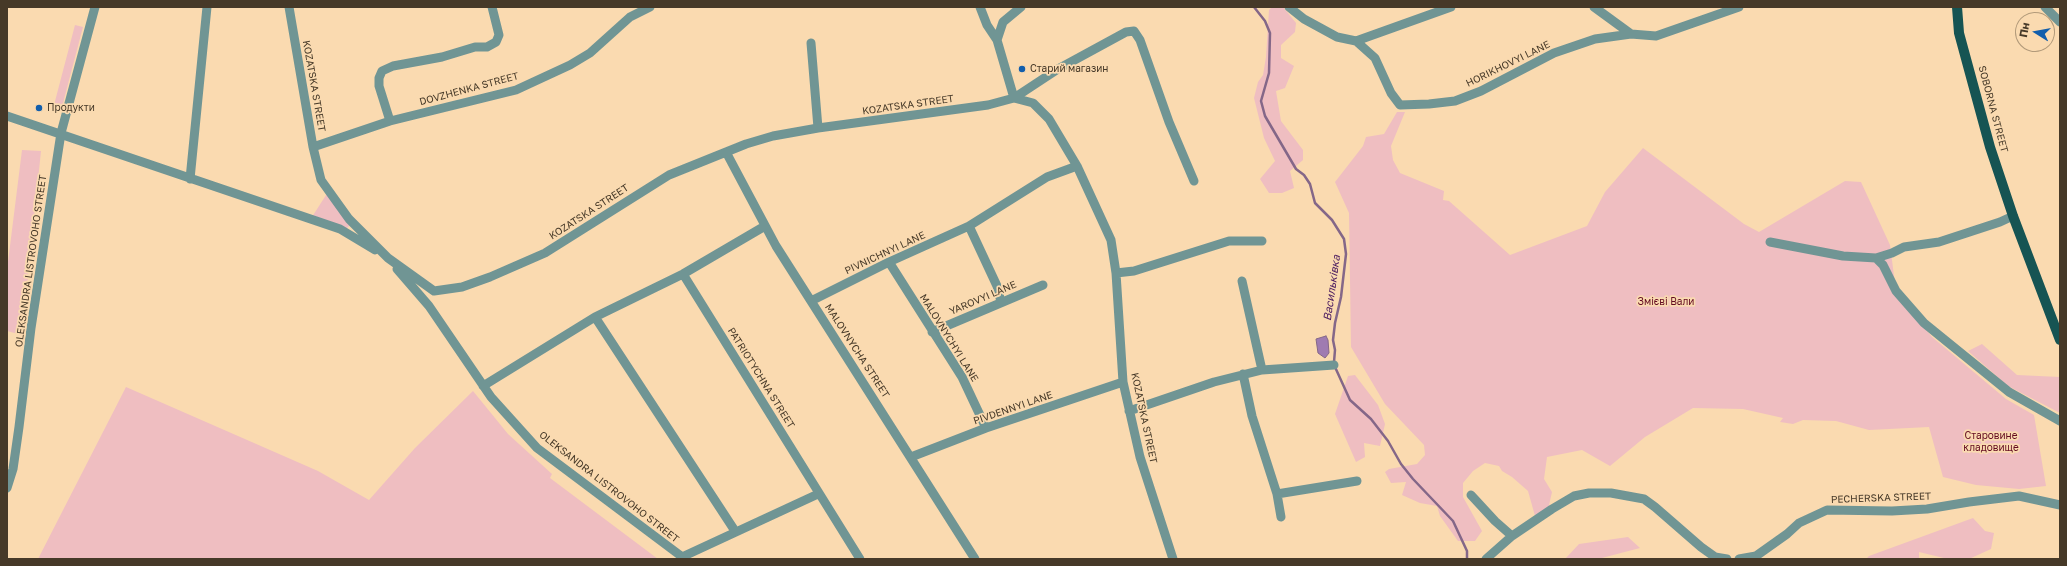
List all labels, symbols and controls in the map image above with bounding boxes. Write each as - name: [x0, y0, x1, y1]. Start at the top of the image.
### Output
- north arrow: [2015, 12, 2055, 52]
- text: Пн: [2016, 21, 2032, 38]
- street label: HORIKHOVYI LANE: [1464, 38, 1552, 90]
- street label: KOZATSKA STREET: [300, 39, 328, 133]
- place label: Старий магазин: [1030, 63, 1108, 75]
- marker: Старий магазин: [1017, 64, 1027, 74]
- street label: SOBORNA STREET: [1976, 64, 2010, 154]
- street label: DOVZHENKA STREET: [418, 70, 520, 108]
- street label: KOZATSKA STREET: [861, 93, 955, 117]
- place label: Продукти: [47, 102, 95, 114]
- marker: Продукти: [34, 103, 44, 113]
- street label: OLEKSANDRA LISTROVOHO STREET: [13, 174, 49, 348]
- street label: KOZATSKA STREET: [547, 182, 631, 242]
- street label: PIVNICHNYI LANE: [843, 229, 927, 277]
- water label: Васильківка: [1321, 254, 1343, 322]
- street label: YAROVYI LANE: [948, 279, 1018, 317]
- street label: MALOVNYCHYI LANE: [917, 292, 981, 384]
- park label: Змієві Вали: [1638, 296, 1694, 308]
- street label: MALOVNYCHA STREET: [822, 302, 892, 400]
- street label: PATRIOTYCHNA STREET: [725, 325, 797, 431]
- street label: KOZATSKA STREET: [1129, 372, 1159, 464]
- street label: PIVDENNYI LANE: [972, 389, 1054, 427]
- street label: OLEKSANDRA LISTROVOHO STREET: [537, 429, 681, 545]
- park label: Старовине кладовище: [1963, 430, 2019, 454]
- street label: PECHERSKA STREET: [1831, 490, 1931, 506]

